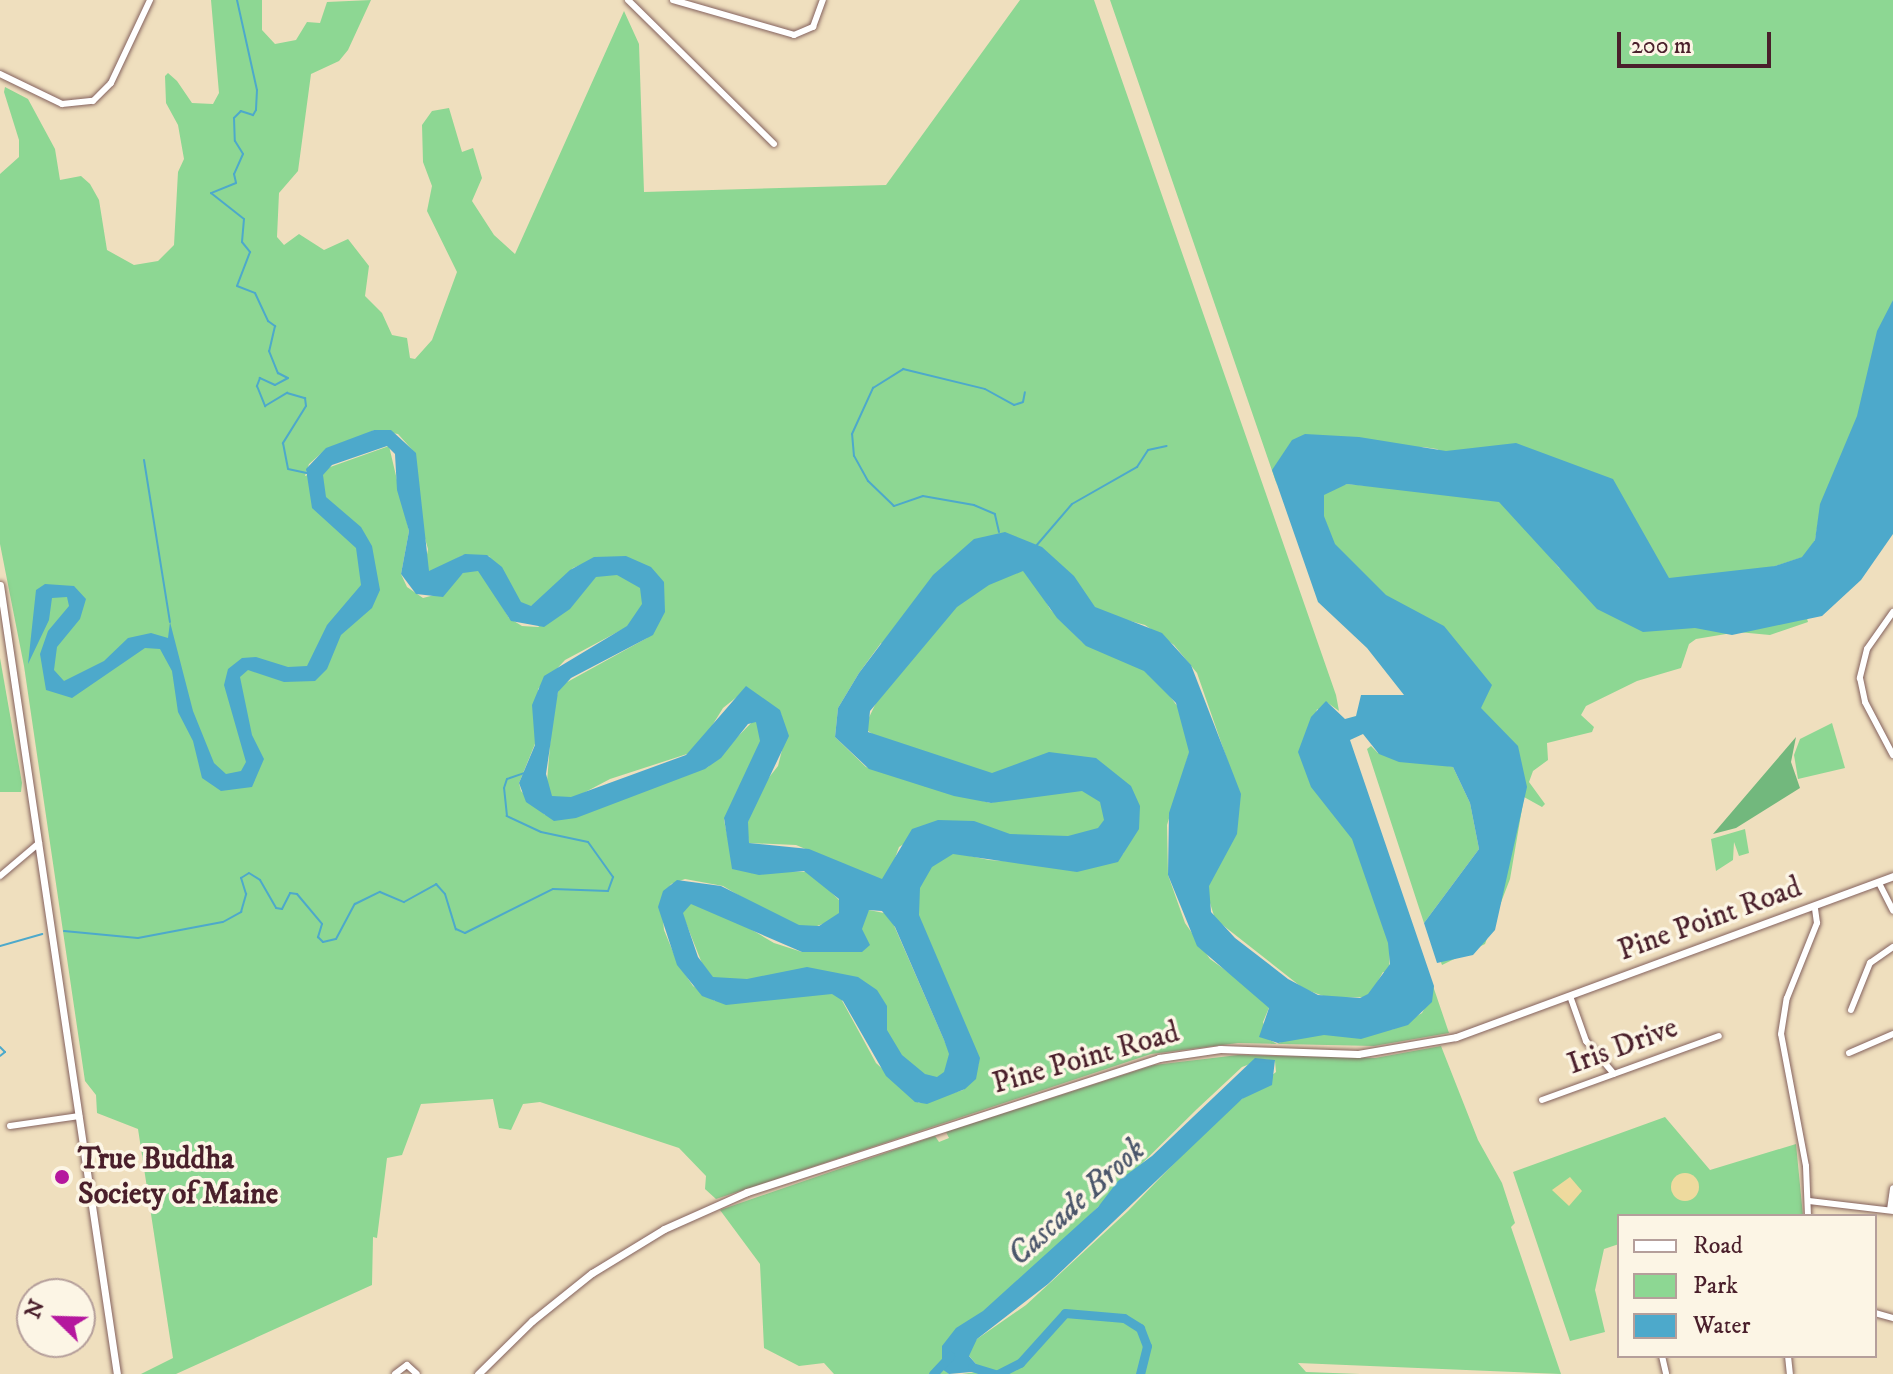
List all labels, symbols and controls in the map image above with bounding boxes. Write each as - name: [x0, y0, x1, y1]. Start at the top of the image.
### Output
- scale bar: [1621, 16, 1775, 66]
- text: 200 m: [1631, 31, 1692, 61]
- street label: Pine Point Road: [1613, 870, 1807, 970]
- street label: Iris Drive: [1563, 1011, 1683, 1083]
- street label: Pine Point Road: [989, 1015, 1183, 1103]
- water label: Cascade Brook: [1000, 1131, 1154, 1275]
- place label: True Buddha Society of Maine: [78, 1142, 278, 1212]
- marker: True Buddha Society of Maine: [53, 1168, 71, 1186]
- legend: [1617, 1214, 1877, 1358]
- text: Road: [1693, 1231, 1743, 1261]
- text: Park: [1693, 1271, 1738, 1301]
- north arrow: [16, 1278, 96, 1358]
- text: N: [19, 1296, 51, 1323]
- text: Water: [1693, 1311, 1750, 1341]

